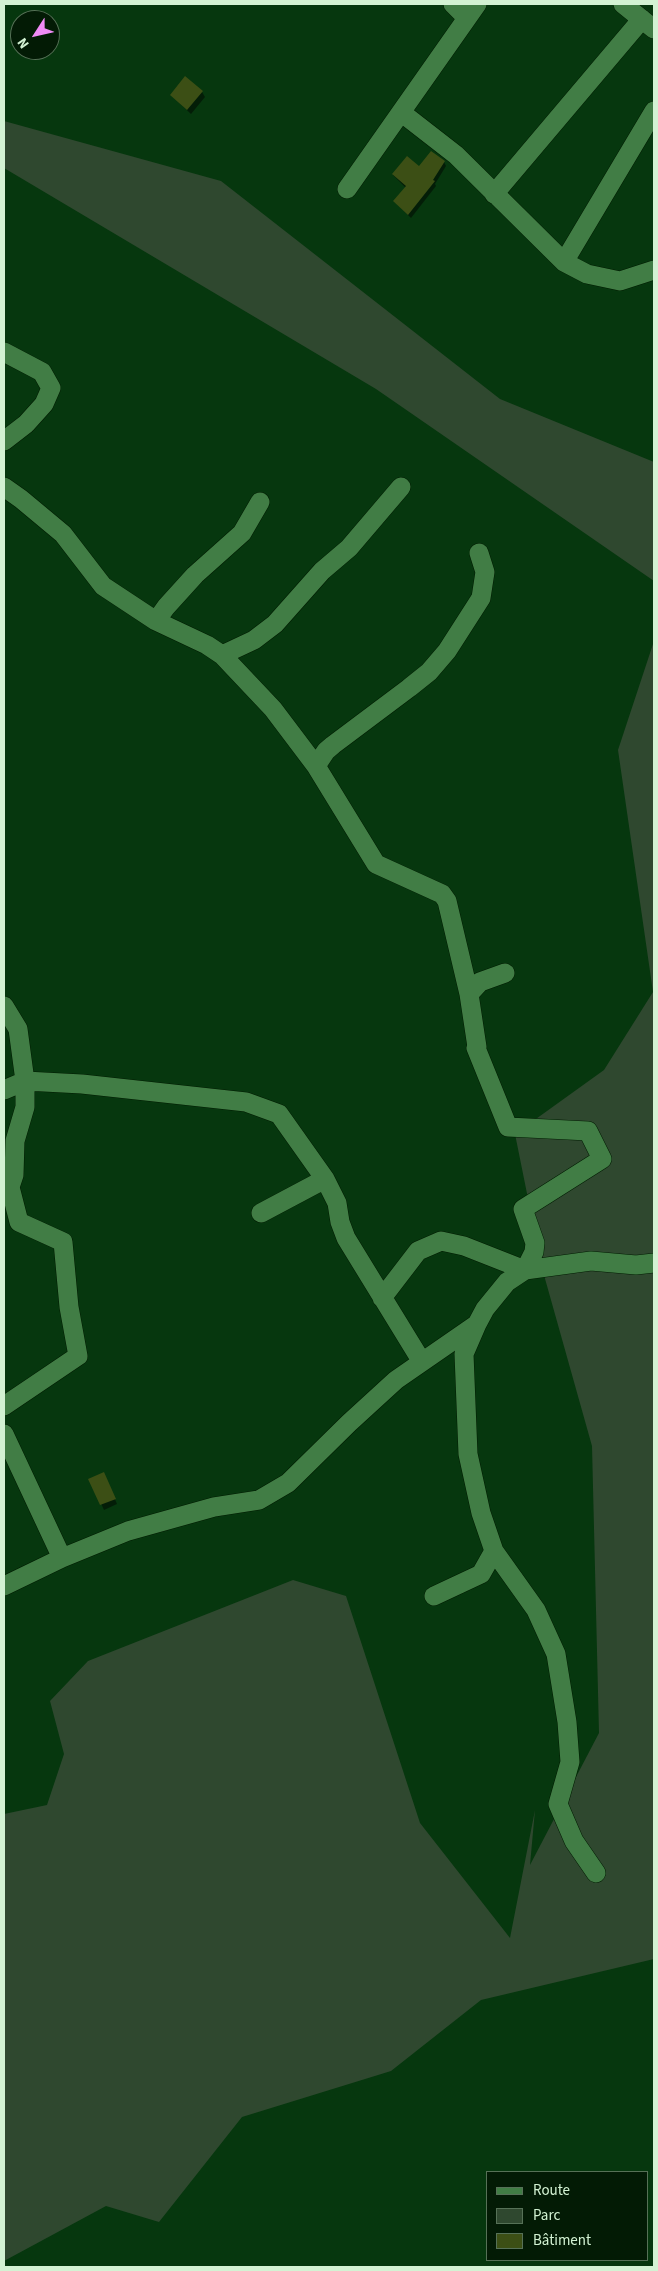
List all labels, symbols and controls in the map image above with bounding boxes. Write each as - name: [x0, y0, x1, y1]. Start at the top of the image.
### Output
- north arrow: [10, 10, 60, 60]
- text: N: [13, 33, 34, 53]
- legend: [486, 2171, 648, 2261]
- text: Route: [533, 2180, 570, 2201]
- text: Parc: [533, 2205, 560, 2226]
- text: Bâtiment: [533, 2230, 591, 2251]

